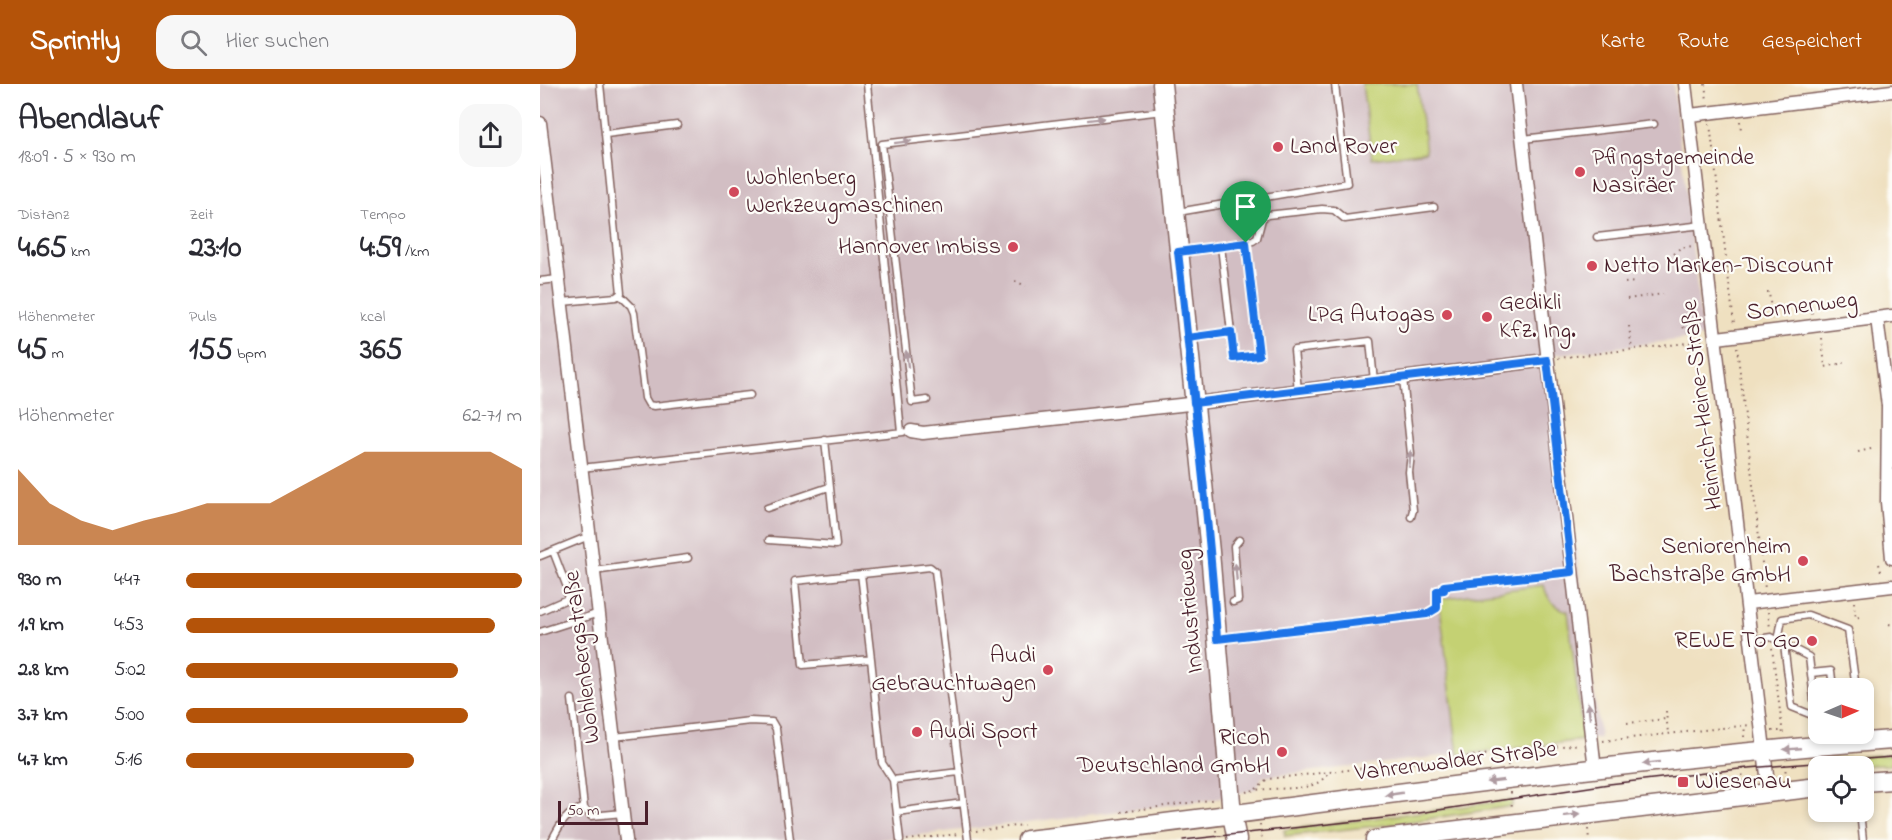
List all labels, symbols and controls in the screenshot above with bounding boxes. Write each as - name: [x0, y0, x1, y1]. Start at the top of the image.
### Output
- search box: [156, 15, 576, 69]
- text: Sprintly: [30, 22, 120, 63]
- icon: search: [177, 26, 210, 59]
- text: Hier suchen: [225, 26, 329, 58]
- text: Karte: [1600, 27, 1645, 57]
- text: Route: [1678, 27, 1729, 57]
- text: Gespeichert: [1762, 27, 1862, 57]
- text: Abendlauf: [18, 96, 163, 144]
- button: share: [459, 104, 522, 167]
- one-way arrow: [1087, 114, 1106, 123]
- place label: Land Rover: [1290, 130, 1398, 165]
- one-way arrow: [893, 137, 912, 146]
- marker: Land Rover: [1271, 140, 1285, 154]
- place label: Pfingstgemeinde Nasiräer: [1592, 141, 1754, 204]
- text: 18:09 · 5 × 930 m: [18, 143, 136, 172]
- place label: Wohlenberg Werkzeugmaschinen: [746, 161, 943, 224]
- marker: Pfingstgemeinde Nasiräer: [1573, 165, 1587, 179]
- pin: [1220, 181, 1271, 243]
- marker: Wohlenberg Werkzeugmaschinen: [727, 185, 741, 199]
- icon: arrive: [1229, 190, 1262, 223]
- text: Distanz: [18, 203, 69, 227]
- text: Zeit: [189, 203, 214, 227]
- text: Tempo: [360, 203, 406, 227]
- text: 4.65: [18, 227, 67, 271]
- text: 23:10: [189, 227, 241, 271]
- text: 4:59: [360, 227, 401, 271]
- place label: Hannover Imbiss: [838, 230, 1001, 265]
- text: km: [67, 240, 90, 264]
- text: /km: [401, 240, 430, 264]
- marker: Hannover Imbiss: [1006, 240, 1020, 254]
- place label: Netto Marken-Discount: [1604, 249, 1833, 284]
- marker: Netto Marken-Discount: [1585, 259, 1599, 273]
- street label: Sonnenweg: [1745, 283, 1859, 331]
- place label: Gedikli Kfz. Ing.: [1499, 286, 1576, 349]
- place label: LPG Autogas: [1308, 298, 1435, 333]
- street label: Heinrich-Heine-Straße: [1673, 298, 1733, 512]
- text: Höhenmeter: [18, 305, 95, 329]
- text: Puls: [189, 305, 217, 329]
- text: kcal: [360, 305, 385, 329]
- marker: LPG Autogas: [1440, 308, 1454, 322]
- marker: Gedikli Kfz. Ing.: [1480, 310, 1494, 324]
- text: 45: [18, 329, 48, 373]
- text: 155: [189, 329, 233, 373]
- text: 365: [360, 329, 403, 373]
- text: m: [48, 342, 64, 366]
- text: bpm: [233, 342, 266, 366]
- one-way arrow: [902, 349, 912, 368]
- text: Höhenmeter: [18, 402, 114, 431]
- text: 62–71 m: [462, 402, 522, 431]
- one-way arrow: [1405, 450, 1415, 469]
- place label: Seniorenheim Bachstraße GmbH: [1609, 530, 1791, 593]
- street label: Industrieweg: [1168, 547, 1214, 675]
- marker: Seniorenheim Bachstraße GmbH: [1796, 554, 1810, 568]
- one-way arrow: [1231, 562, 1241, 581]
- text: 930 m: [18, 566, 61, 595]
- text: 4:47: [114, 566, 140, 595]
- street label: Wohlenbergstraße: [555, 568, 611, 745]
- text: 1.9 km: [18, 611, 64, 640]
- text: 4:53: [114, 611, 144, 640]
- place label: REWE To Go: [1674, 624, 1800, 659]
- marker: REWE To Go: [1805, 634, 1819, 648]
- place label: Audi Gebrauchtwagen: [871, 639, 1036, 702]
- text: 2.8 km: [18, 656, 69, 685]
- text: 5:02: [114, 656, 146, 685]
- marker: Audi Gebrauchtwagen: [1041, 663, 1055, 677]
- north arrow: [1808, 678, 1874, 744]
- map controls: [1808, 678, 1874, 822]
- text: 3.7 km: [18, 701, 68, 730]
- text: 5:00: [114, 701, 144, 730]
- one-way arrow: [1584, 702, 1593, 721]
- place label: Audi Sport: [929, 715, 1038, 750]
- place label: Ricoh Deutschland GmbH: [1076, 721, 1270, 784]
- marker: Audi Sport: [910, 725, 924, 739]
- street label: Vahrenwalder Straße: [1352, 732, 1559, 792]
- one-way arrow: [1782, 744, 1801, 754]
- marker: Ricoh Deutschland GmbH: [1275, 745, 1289, 759]
- text: 4.7 km: [18, 746, 68, 775]
- text: 5:16: [114, 746, 142, 775]
- button: locate: [1808, 756, 1874, 822]
- one-way arrow: [1642, 758, 1661, 768]
- place label: Wiesenau: [1695, 765, 1791, 800]
- marker: Wiesenau: [1676, 775, 1690, 789]
- one-way arrow: [1486, 776, 1505, 786]
- one-way arrow: [1384, 789, 1403, 799]
- scale bar: [558, 798, 648, 826]
- text: 50 m: [567, 799, 599, 823]
- one-way arrow: [1563, 811, 1582, 820]

